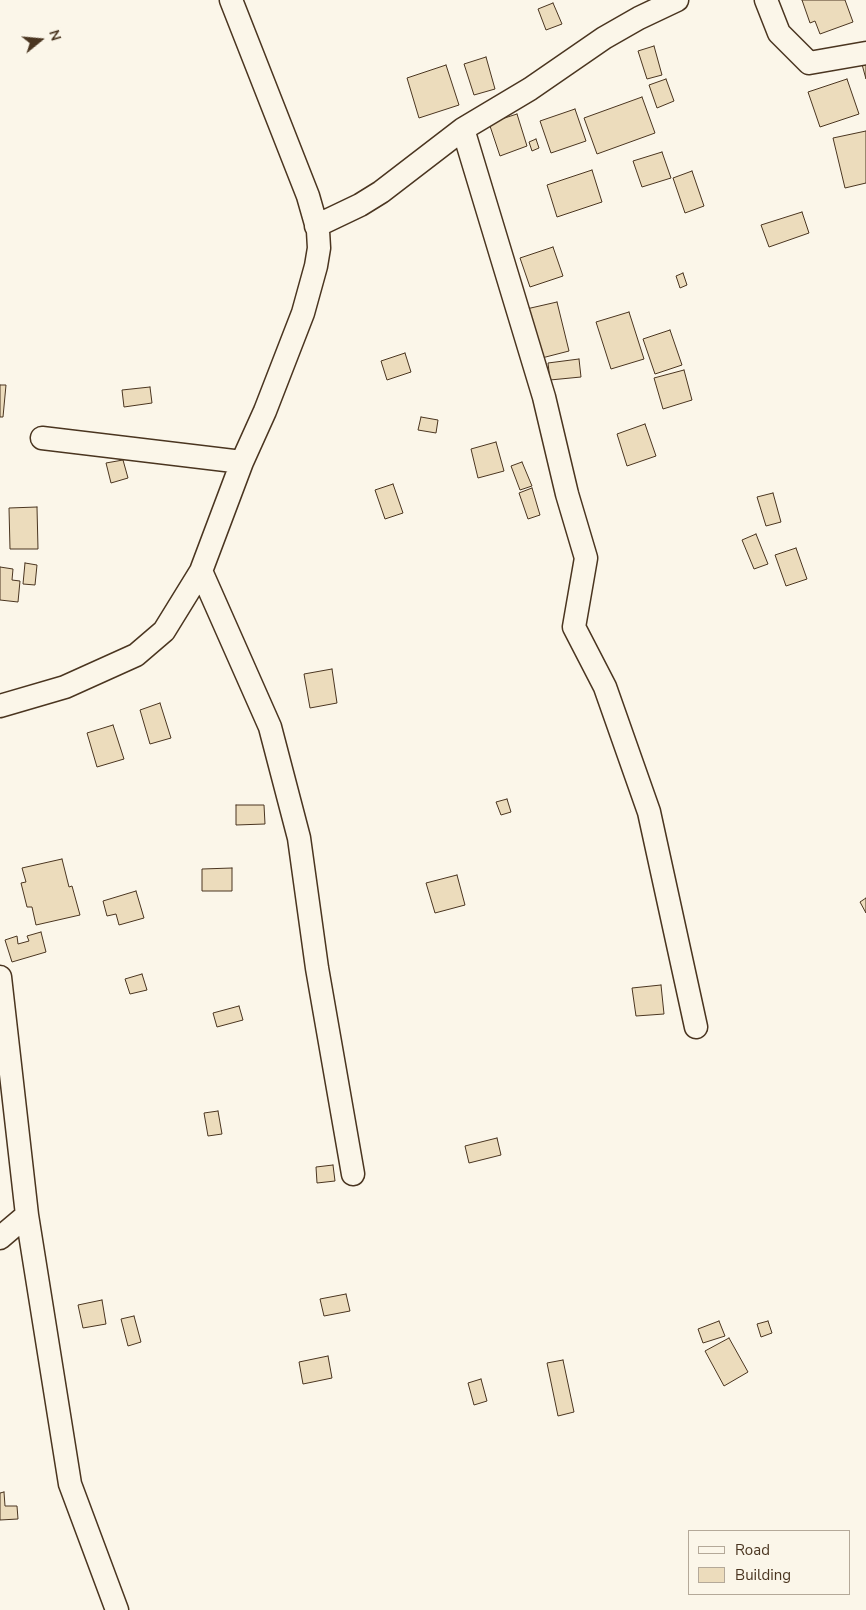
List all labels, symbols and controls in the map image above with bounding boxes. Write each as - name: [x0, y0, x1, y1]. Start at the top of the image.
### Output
- north arrow: [15, 15, 65, 65]
- text: N: [44, 28, 65, 43]
- legend: [688, 1530, 851, 1595]
- text: Road: [735, 1540, 770, 1560]
- text: Building: [735, 1565, 791, 1585]

